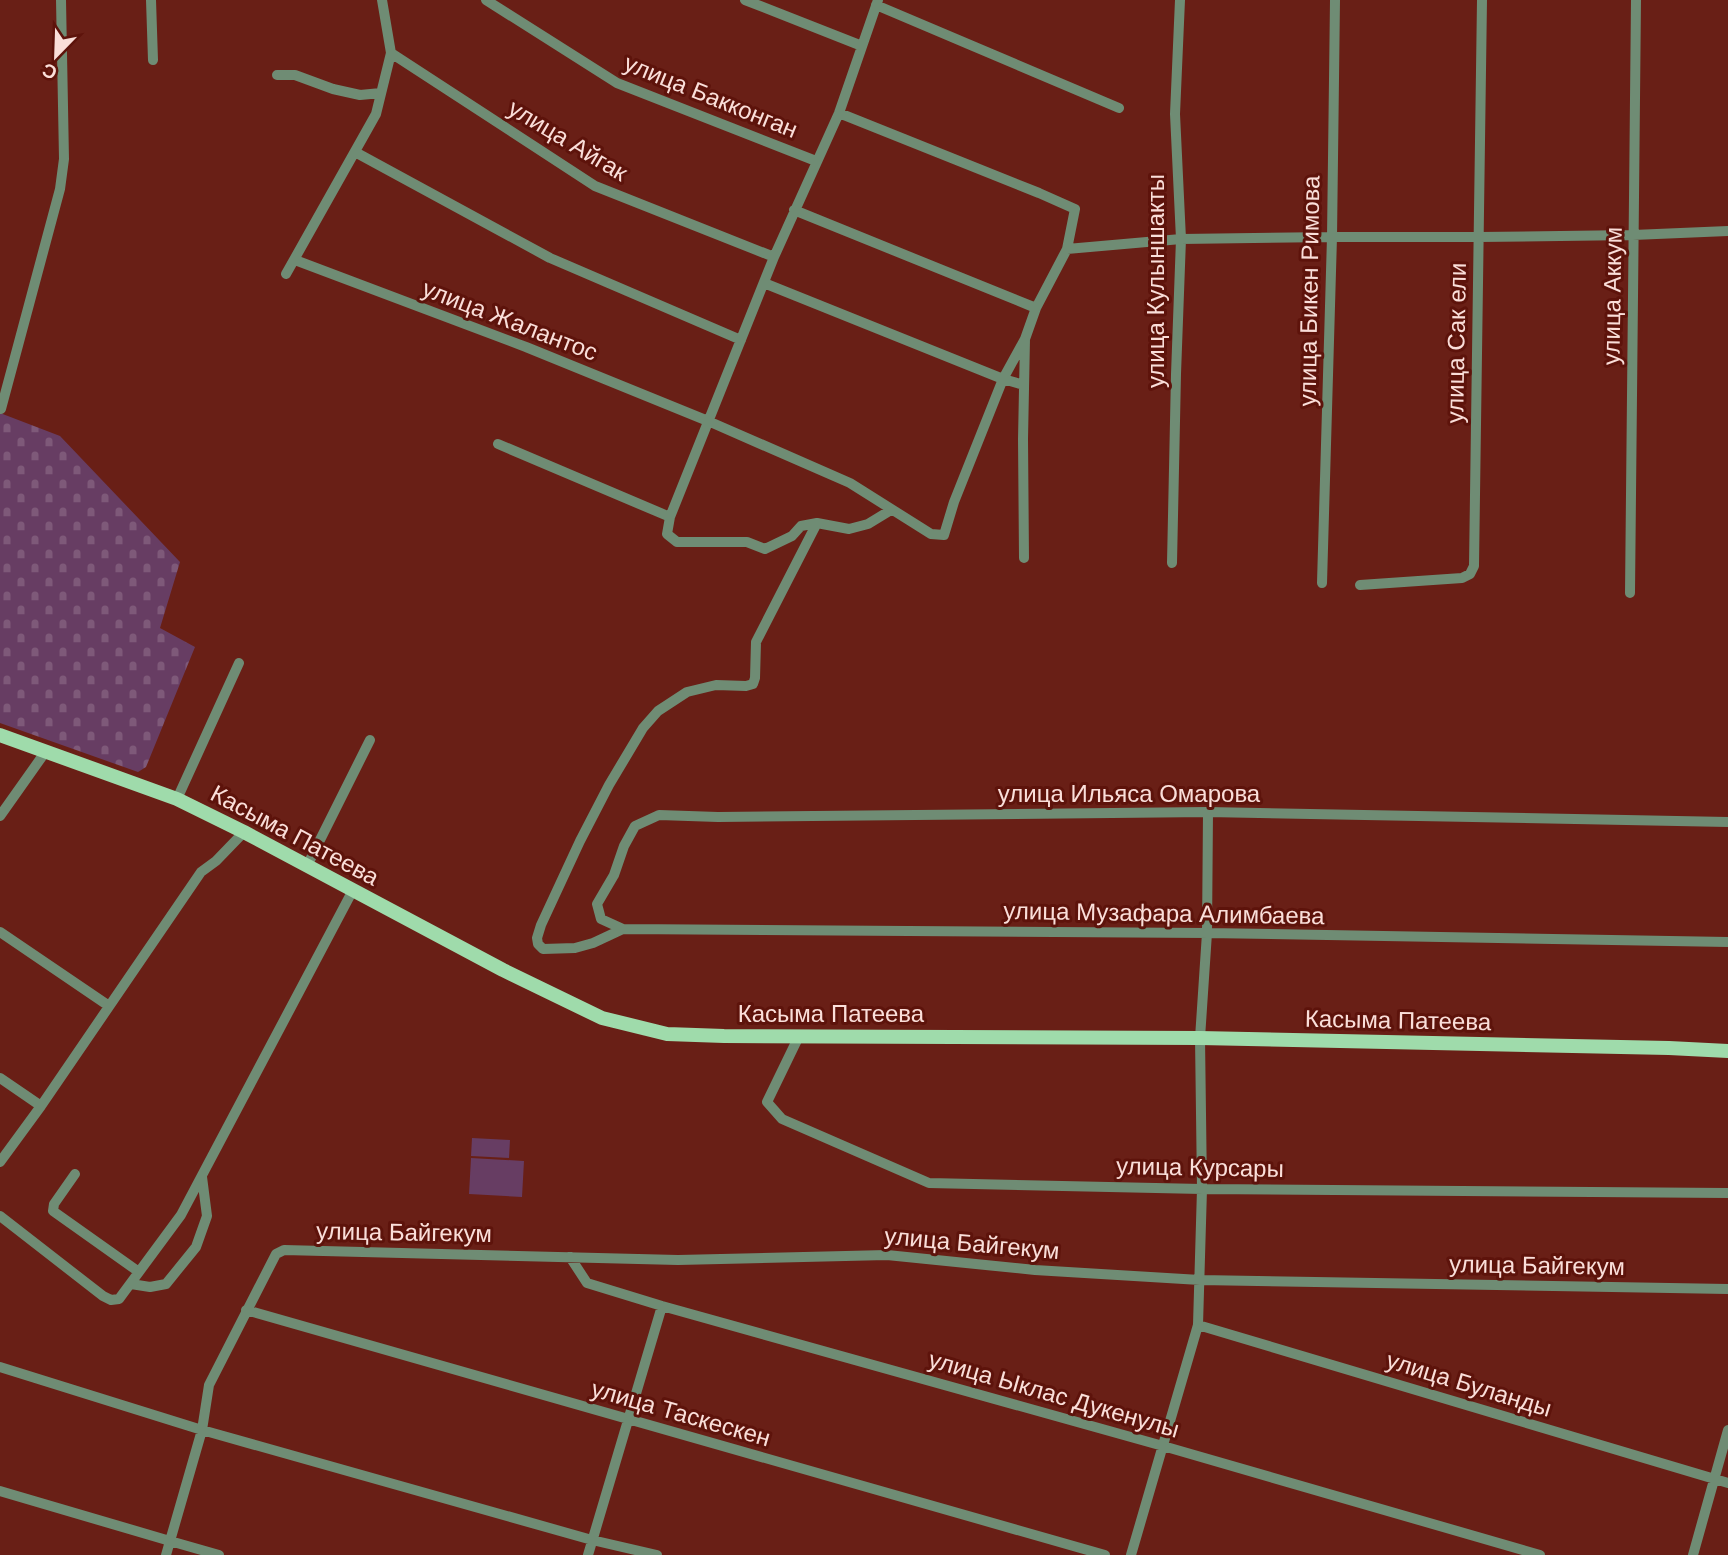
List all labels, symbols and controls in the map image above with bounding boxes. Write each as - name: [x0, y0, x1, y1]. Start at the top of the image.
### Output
- north arrow: [21, 21, 91, 91]
- street label: улица Бакконган: [620, 49, 802, 143]
- text: С: [39, 59, 60, 84]
- street label: улица Айгак: [504, 94, 633, 186]
- street label: улица Кулыншакты: [1142, 174, 1169, 388]
- street label: улица Бикен Римова: [1293, 175, 1325, 407]
- street label: улица Аккум: [1597, 227, 1627, 365]
- street label: улица Сак ели: [1441, 262, 1471, 424]
- street label: улица Жалантос: [419, 274, 601, 366]
- street label: Касыма Патеева: [206, 779, 384, 891]
- street label: улица Ильяса Омарова: [998, 780, 1261, 807]
- street label: улица Музафара Алимбаева: [1003, 897, 1325, 929]
- street label: Касыма Патеева: [738, 1000, 925, 1027]
- street label: Касыма Патеева: [1305, 1005, 1492, 1035]
- street label: улица Курсары: [1116, 1152, 1284, 1182]
- street label: улица Байгекум: [316, 1217, 492, 1247]
- street label: улица Байгекум: [883, 1222, 1061, 1264]
- street label: улица Байгекум: [1449, 1250, 1625, 1280]
- street label: улица Ыклас Дукенулы: [926, 1345, 1182, 1443]
- street label: улица Буланды: [1383, 1346, 1555, 1422]
- street label: улица Таскескен: [588, 1375, 774, 1451]

